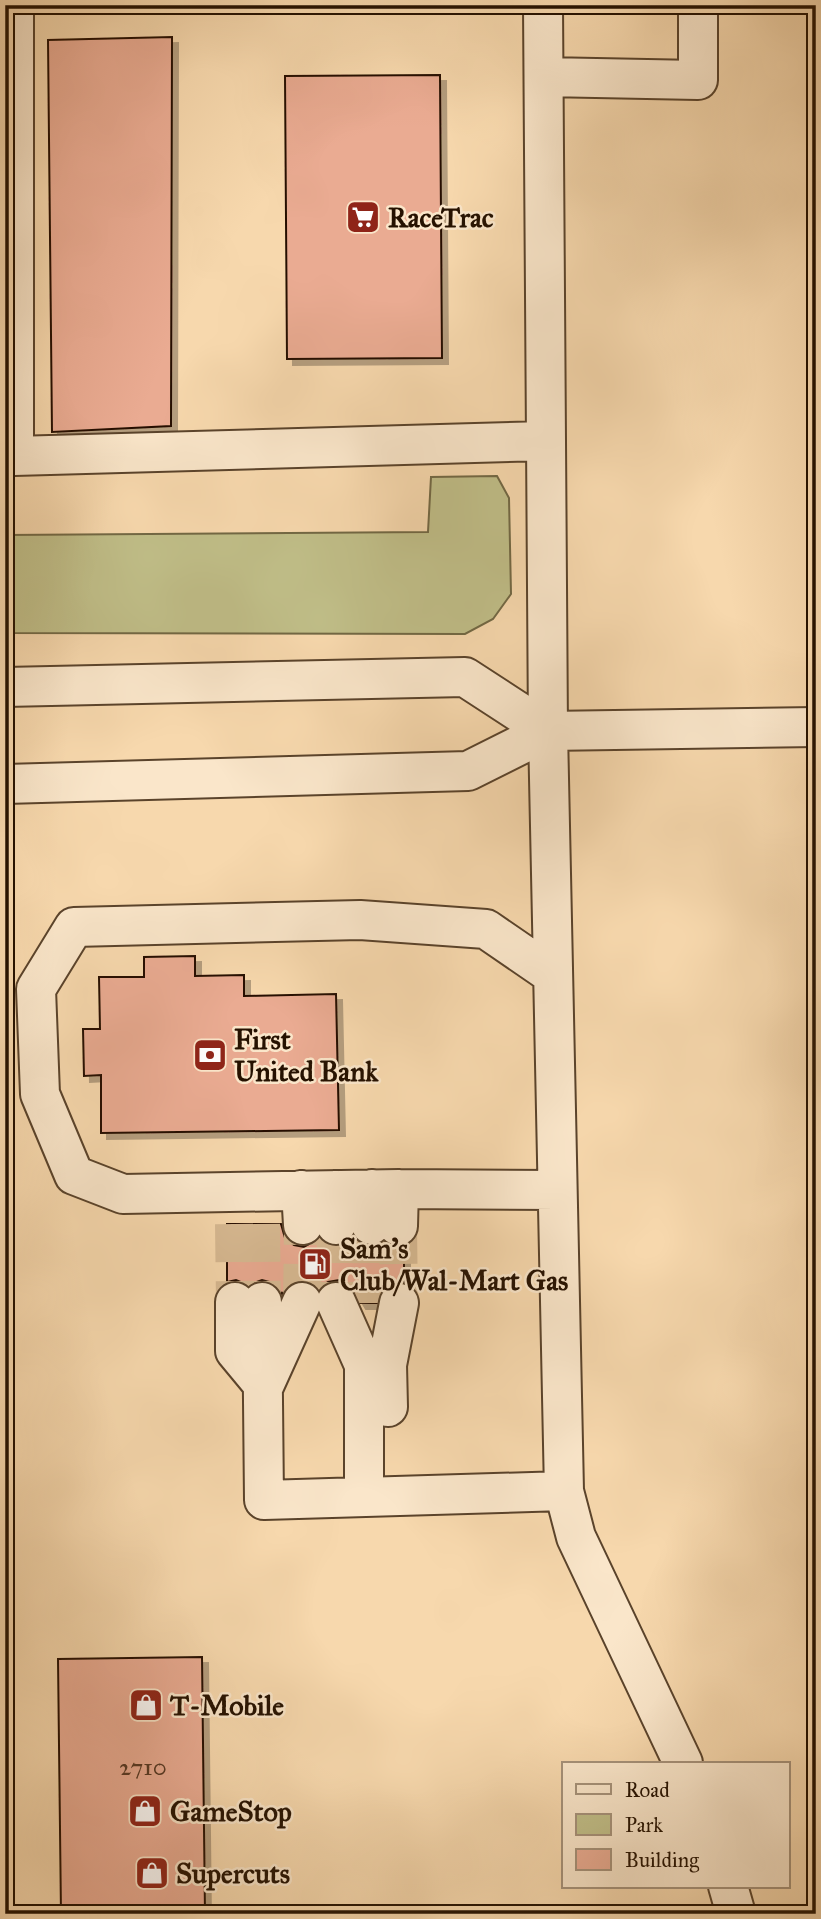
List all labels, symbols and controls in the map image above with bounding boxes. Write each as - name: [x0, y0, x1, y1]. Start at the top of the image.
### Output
- supermarket icon: RaceTrac: [344, 198, 382, 236]
- place label: RaceTrac: [388, 200, 494, 235]
- place label: First United Bank: [234, 1022, 379, 1089]
- bank icon: First United Bank: [191, 1036, 229, 1074]
- place label: Sam's Club/Wal-Mart Gas: [340, 1231, 568, 1298]
- fuel station icon: Sam's Club/Wal-Mart Gas: [296, 1245, 334, 1283]
- shop icon: T-Mobile: [127, 1686, 165, 1724]
- place label: T-Mobile: [170, 1688, 284, 1723]
- house number: 2710: [119, 1752, 167, 1782]
- legend: [562, 1762, 790, 1888]
- text: Road: [625, 1777, 670, 1803]
- shop icon: GameStop: [126, 1792, 164, 1830]
- place label: GameStop: [170, 1794, 292, 1829]
- text: Park: [625, 1812, 663, 1838]
- text: Building: [625, 1847, 699, 1873]
- shop icon: Supercuts: [133, 1854, 171, 1892]
- place label: Supercuts: [176, 1856, 290, 1891]

